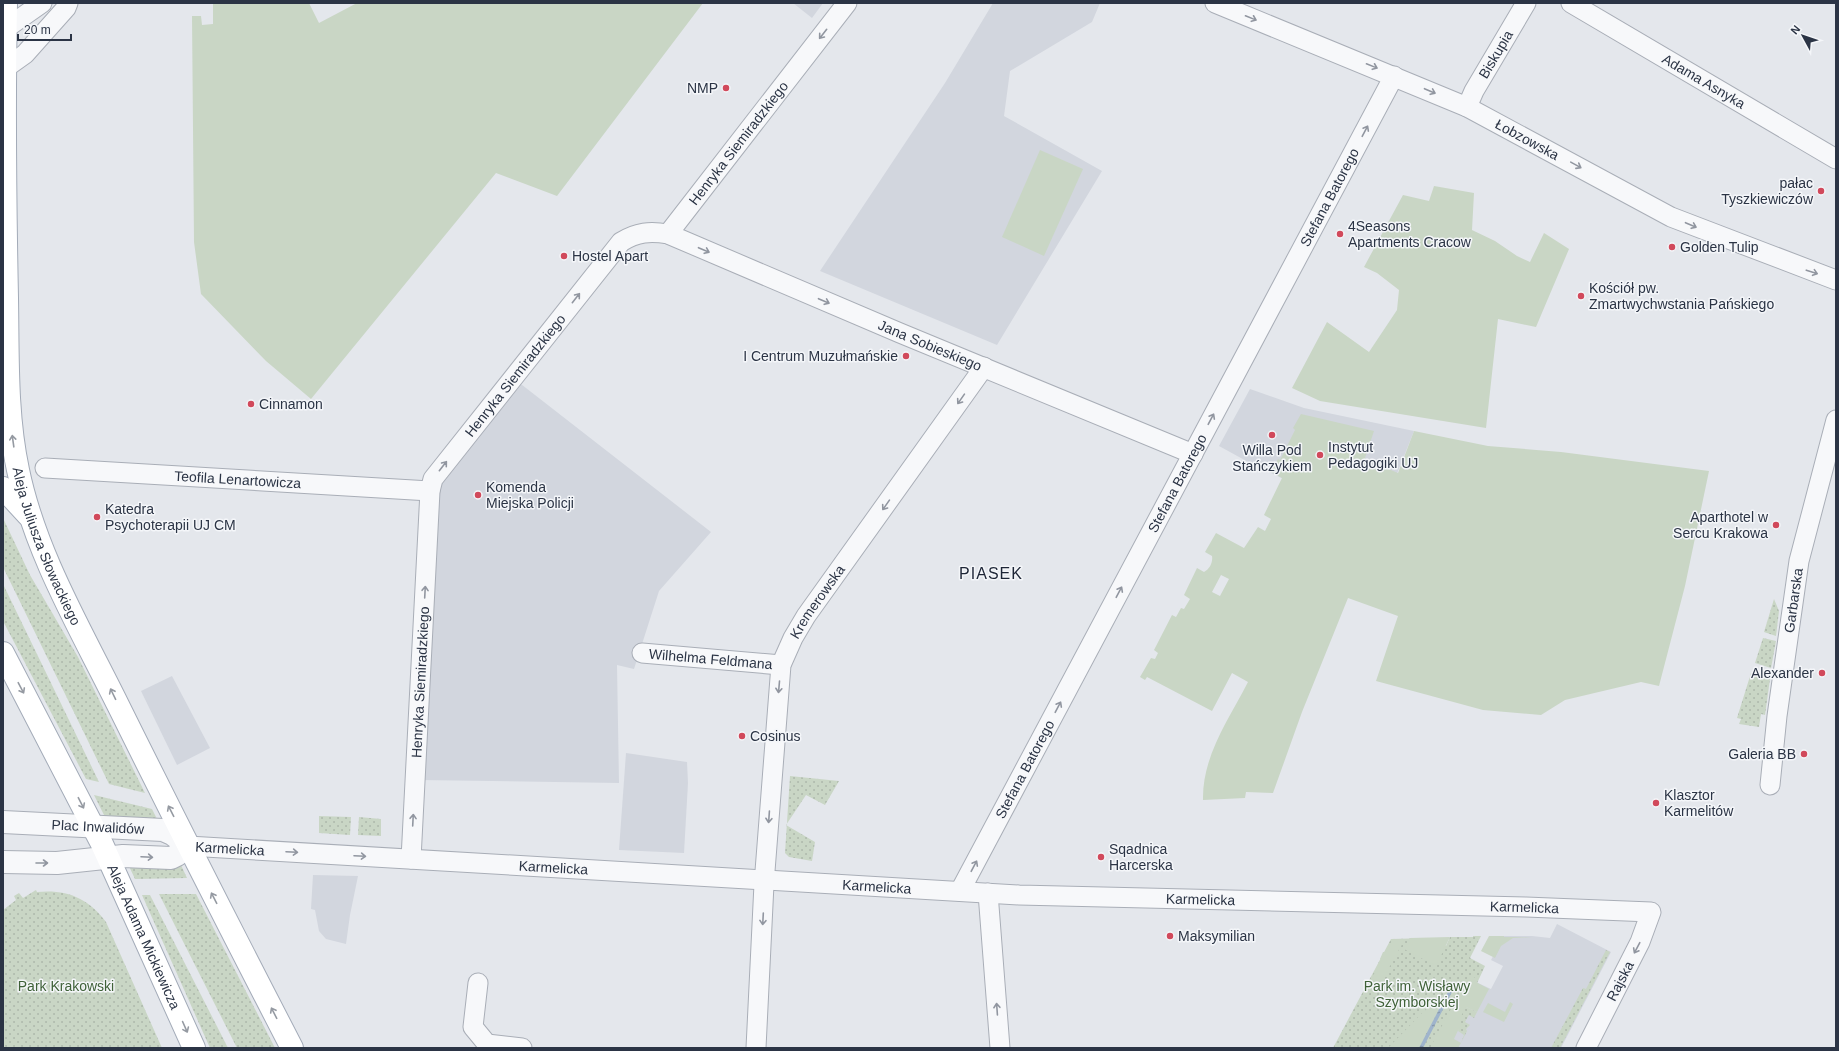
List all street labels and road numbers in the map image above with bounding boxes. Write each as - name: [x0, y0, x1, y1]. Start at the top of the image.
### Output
- street label: Biskupia: [1475, 27, 1516, 81]
- street label: Adama Asnyka: [1659, 51, 1748, 112]
- street label: Henryka Siemiradzkiego: [686, 78, 791, 208]
- street label: Łobzowska: [1493, 116, 1562, 163]
- street label: Stefana Batorego: [1297, 145, 1362, 249]
- street label: Henryka Siemiradzkiego: [462, 311, 569, 440]
- street label: Jana Sobieskiego: [876, 317, 984, 374]
- street label: Stefana Batorego: [1144, 431, 1210, 535]
- street label: Aleja Juliusza Słowackiego: [10, 466, 84, 628]
- street label: Teofila Lenartowicza: [174, 468, 302, 491]
- street label: Kremerowska: [787, 562, 848, 641]
- street label: Garbarska: [1781, 567, 1806, 634]
- street label: Henryka Siemiradzkiego: [408, 606, 432, 759]
- street label: Wilhelma Feldmana: [648, 646, 773, 672]
- street label: Stefana Batorego: [992, 717, 1058, 821]
- street label: Plac Inwalidów: [51, 816, 145, 837]
- street label: Karmelicka: [195, 838, 265, 859]
- street label: Karmelicka: [518, 858, 589, 878]
- street label: Aleja Adama Mickiewicza: [104, 862, 184, 1012]
- street label: Karmelicka: [842, 877, 912, 897]
- street label: Karmelicka: [1166, 890, 1236, 908]
- street label: Karmelicka: [1490, 898, 1560, 916]
- street label: Rajska: [1603, 958, 1637, 1004]

